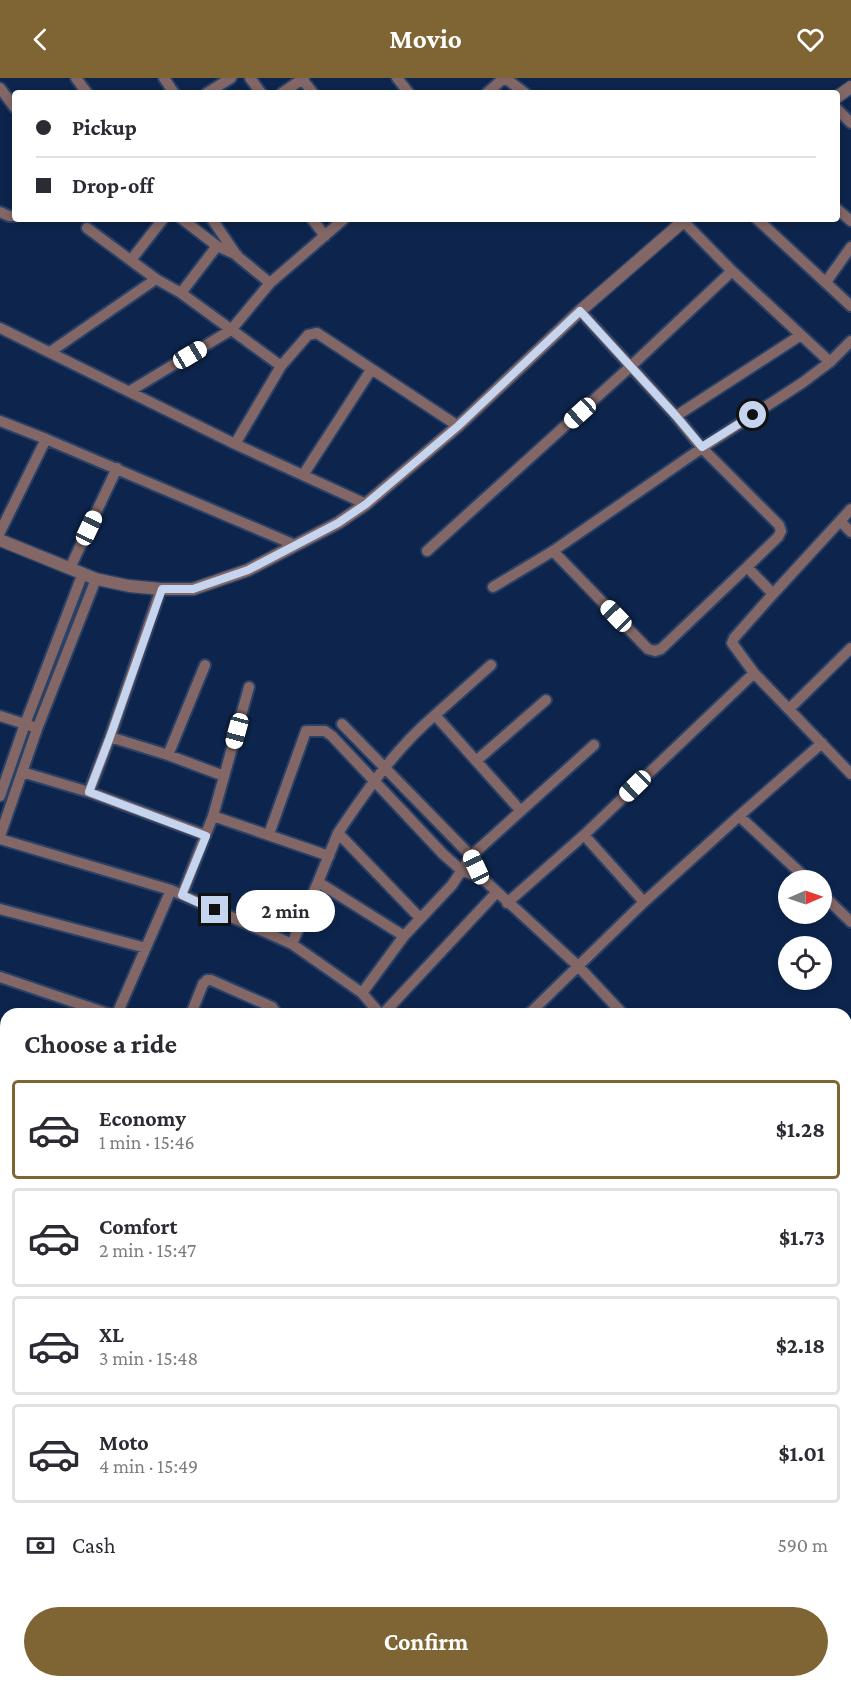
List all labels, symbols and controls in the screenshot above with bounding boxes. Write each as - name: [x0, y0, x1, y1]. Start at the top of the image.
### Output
- icon: back: [24, 23, 57, 56]
- icon: heart: [794, 23, 827, 56]
- text: Movio: [389, 24, 462, 54]
- text: Pickup: [72, 115, 137, 140]
- text: Drop-off: [72, 173, 154, 198]
- car: [170, 338, 210, 372]
- car: [561, 394, 599, 432]
- route start: [739, 401, 766, 428]
- car: [73, 508, 105, 548]
- car: [597, 597, 635, 635]
- car: [224, 711, 250, 751]
- car: [616, 767, 654, 805]
- car: [460, 847, 492, 887]
- north arrow: [778, 870, 832, 924]
- map controls: [778, 870, 832, 990]
- callout: 2 min: [236, 889, 335, 931]
- route end: [201, 896, 228, 923]
- text: 2 min: [261, 900, 310, 922]
- button: locate: [778, 936, 832, 990]
- text: Choose a ride: [24, 1029, 177, 1059]
- icon: car: [27, 1103, 81, 1157]
- text: Economy: [99, 1106, 186, 1131]
- text: $1.28: [776, 1117, 825, 1142]
- text: 1 min · 15:46: [99, 1131, 195, 1153]
- icon: car: [27, 1211, 81, 1265]
- text: Comfort: [99, 1214, 177, 1239]
- text: $1.73: [779, 1225, 825, 1250]
- text: 2 min · 15:47: [99, 1239, 196, 1261]
- icon: car: [27, 1319, 81, 1373]
- text: XL: [99, 1322, 124, 1347]
- text: $2.18: [776, 1333, 825, 1358]
- text: 3 min · 15:48: [99, 1347, 198, 1369]
- icon: car: [27, 1427, 81, 1481]
- text: Moto: [99, 1430, 149, 1455]
- text: $1.01: [779, 1441, 825, 1466]
- text: 4 min · 15:49: [99, 1455, 198, 1477]
- icon: cash: [24, 1529, 57, 1562]
- text: Cash: [72, 1533, 116, 1558]
- text: 590 m: [778, 1534, 828, 1556]
- button: Confirm: [24, 1607, 828, 1676]

